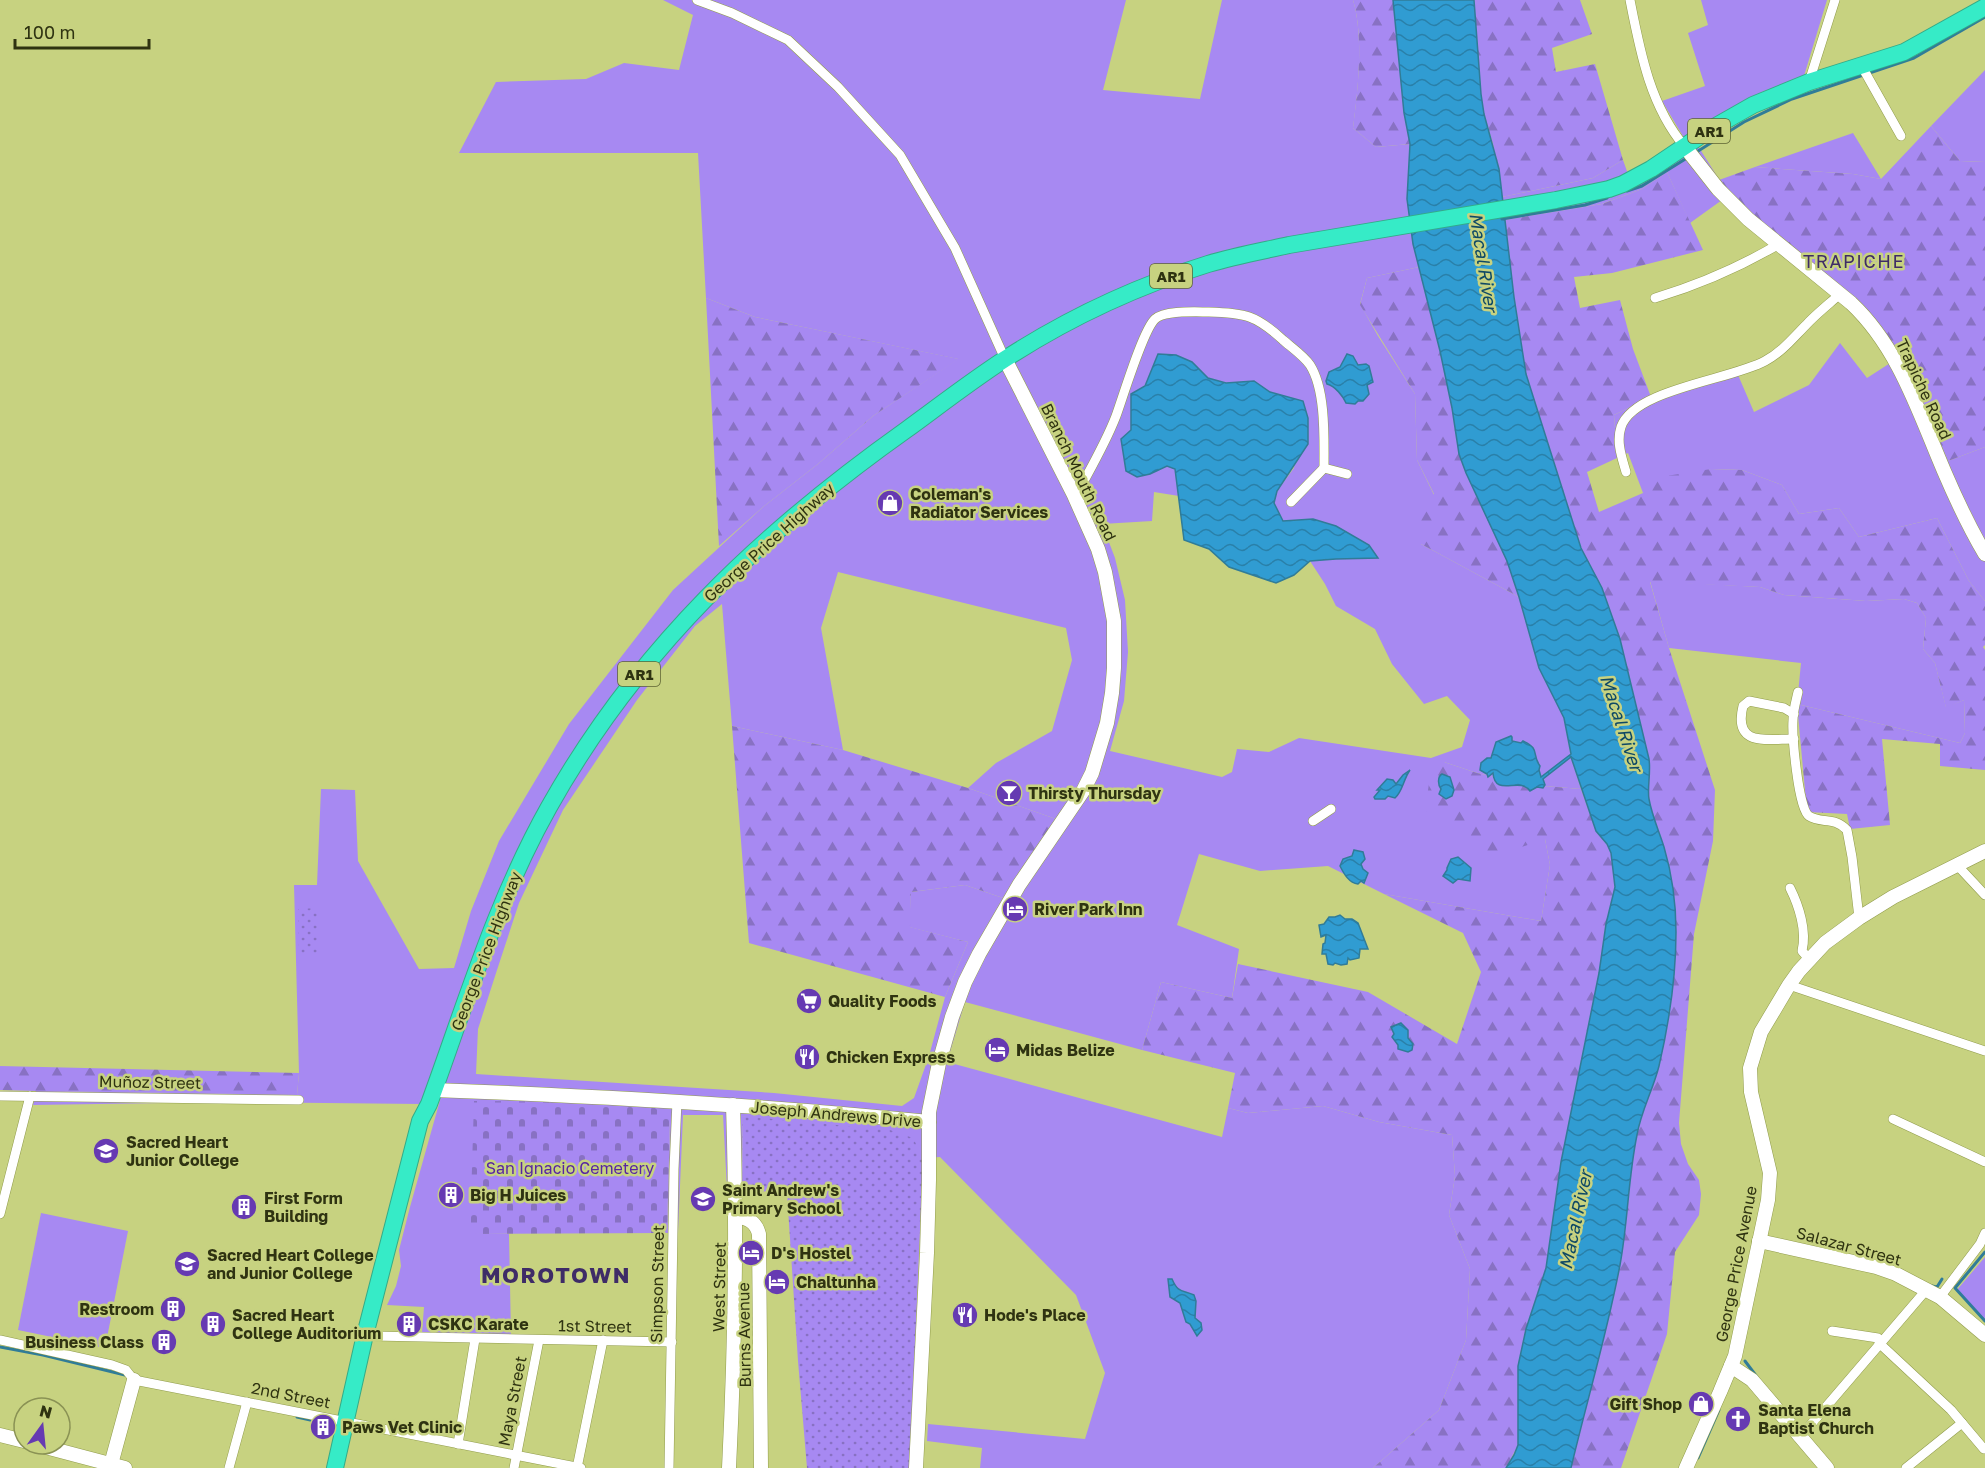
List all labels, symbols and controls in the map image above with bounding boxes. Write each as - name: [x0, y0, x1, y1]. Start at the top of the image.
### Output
- scale bar: [15, 12, 148, 50]
- text: 100 m: [24, 21, 75, 43]
- road number: AR1: [1688, 119, 1730, 143]
- water label: Macal River: [1465, 211, 1503, 316]
- district label: TRAPICHE: [1803, 250, 1905, 272]
- road number: AR1: [1150, 264, 1192, 288]
- street label: Trapiche Road: [1892, 335, 1956, 443]
- street label: Branch Mouth Road: [1037, 400, 1121, 544]
- street label: George Price Highway: [700, 478, 838, 606]
- place label: Coleman's Radiator Services: [910, 484, 1048, 522]
- shop icon: Coleman's Radiator Services: [875, 488, 905, 518]
- road number: AR1: [618, 662, 660, 686]
- water label: Macal River: [1596, 672, 1649, 777]
- bar icon: Thirsty Thursday: [994, 778, 1024, 808]
- place label: Thirsty Thursday: [1028, 783, 1161, 803]
- street label: George Price Highway: [446, 869, 526, 1033]
- hotel icon: River Park Inn: [1000, 894, 1030, 924]
- place label: River Park Inn: [1034, 899, 1143, 919]
- supermarket icon: Quality Foods: [794, 986, 824, 1016]
- place label: Quality Foods: [828, 991, 936, 1011]
- hotel icon: Midas Belize: [982, 1035, 1012, 1065]
- place label: Midas Belize: [1016, 1040, 1115, 1060]
- restaurant icon: Chicken Express: [792, 1042, 822, 1072]
- place label: Chicken Express: [826, 1047, 955, 1067]
- street label: Muñoz Street: [99, 1071, 201, 1093]
- street label: Joseph Andrews Drive: [750, 1097, 922, 1131]
- place label: Sacred Heart Junior College: [126, 1132, 239, 1170]
- school or university icon: Sacred Heart Junior College: [91, 1136, 121, 1166]
- park label: San Ignacio Cemetery: [486, 1158, 654, 1178]
- water label: Macal River: [1554, 1166, 1597, 1271]
- building icon: Big H Juices: [436, 1180, 466, 1210]
- place label: Saint Andrew's Primary School: [722, 1180, 842, 1218]
- school or university icon: Saint Andrew's Primary School: [688, 1184, 718, 1214]
- street label: George Price Avenue: [1711, 1184, 1761, 1344]
- place label: Big H Juices: [470, 1185, 566, 1205]
- place label: First Form Building: [264, 1188, 343, 1226]
- building icon: First Form Building: [229, 1192, 259, 1222]
- street label: Salazar Street: [1794, 1222, 1904, 1270]
- street label: Simpson Street: [646, 1225, 668, 1343]
- hotel icon: D's Hostel: [736, 1238, 766, 1268]
- street label: West Street: [708, 1242, 730, 1332]
- place label: D's Hostel: [771, 1243, 852, 1263]
- place label: Sacred Heart College and Junior College: [207, 1245, 374, 1283]
- school or university icon: Sacred Heart College and Junior College: [172, 1249, 202, 1279]
- district label: MOROTOWN: [481, 1261, 631, 1288]
- hotel icon: Chaltunha: [762, 1267, 792, 1297]
- place label: Chaltunha: [796, 1272, 876, 1292]
- street label: Burns Avenue: [733, 1282, 755, 1388]
- building icon: Restroom: [158, 1294, 188, 1324]
- place label: Restroom: [79, 1299, 154, 1319]
- restaurant icon: Hode's Place: [950, 1300, 980, 1330]
- place label: Sacred Heart College Auditorium: [232, 1305, 381, 1343]
- place label: Hode's Place: [984, 1305, 1086, 1325]
- building icon: Sacred Heart College Auditorium: [198, 1309, 228, 1339]
- building icon: CSKC Karate: [394, 1309, 424, 1339]
- place label: CSKC Karate: [428, 1314, 529, 1334]
- street label: 1st Street: [558, 1315, 632, 1337]
- building icon: Business Class: [149, 1327, 179, 1357]
- place label: Business Class: [25, 1332, 144, 1352]
- street label: Maya Street: [493, 1354, 531, 1448]
- street label: 2nd Street: [250, 1378, 332, 1412]
- shop icon: Gift Shop: [1686, 1389, 1716, 1419]
- place label: Gift Shop: [1609, 1394, 1682, 1414]
- north arrow: [12, 1396, 72, 1456]
- text: N: [37, 1400, 54, 1423]
- place label: Santa Elena Baptist Church: [1758, 1400, 1874, 1438]
- church icon: Santa Elena Baptist Church: [1723, 1404, 1753, 1434]
- building icon: Paws Vet Clinic: [308, 1412, 338, 1442]
- place label: Paws Vet Clinic: [342, 1417, 462, 1437]

